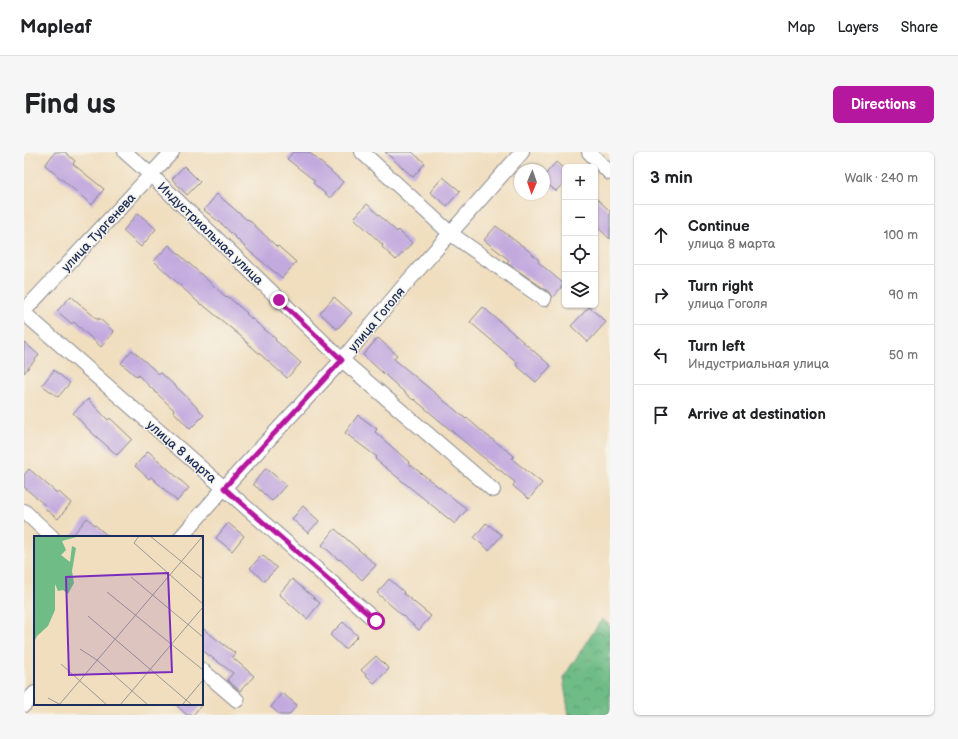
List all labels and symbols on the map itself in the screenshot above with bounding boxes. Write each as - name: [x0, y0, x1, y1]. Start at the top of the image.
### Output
- north arrow: [514, 164, 550, 200]
- street label: Индустриальная улица: [154, 179, 267, 289]
- street label: улица Тургенева: [58, 190, 139, 275]
- street label: улица Гоголя: [345, 284, 408, 355]
- route end: [270, 291, 288, 309]
- street label: улица 8 марта: [143, 417, 220, 487]
- inset map: [34, 536, 203, 705]
- route start: [367, 612, 385, 630]

